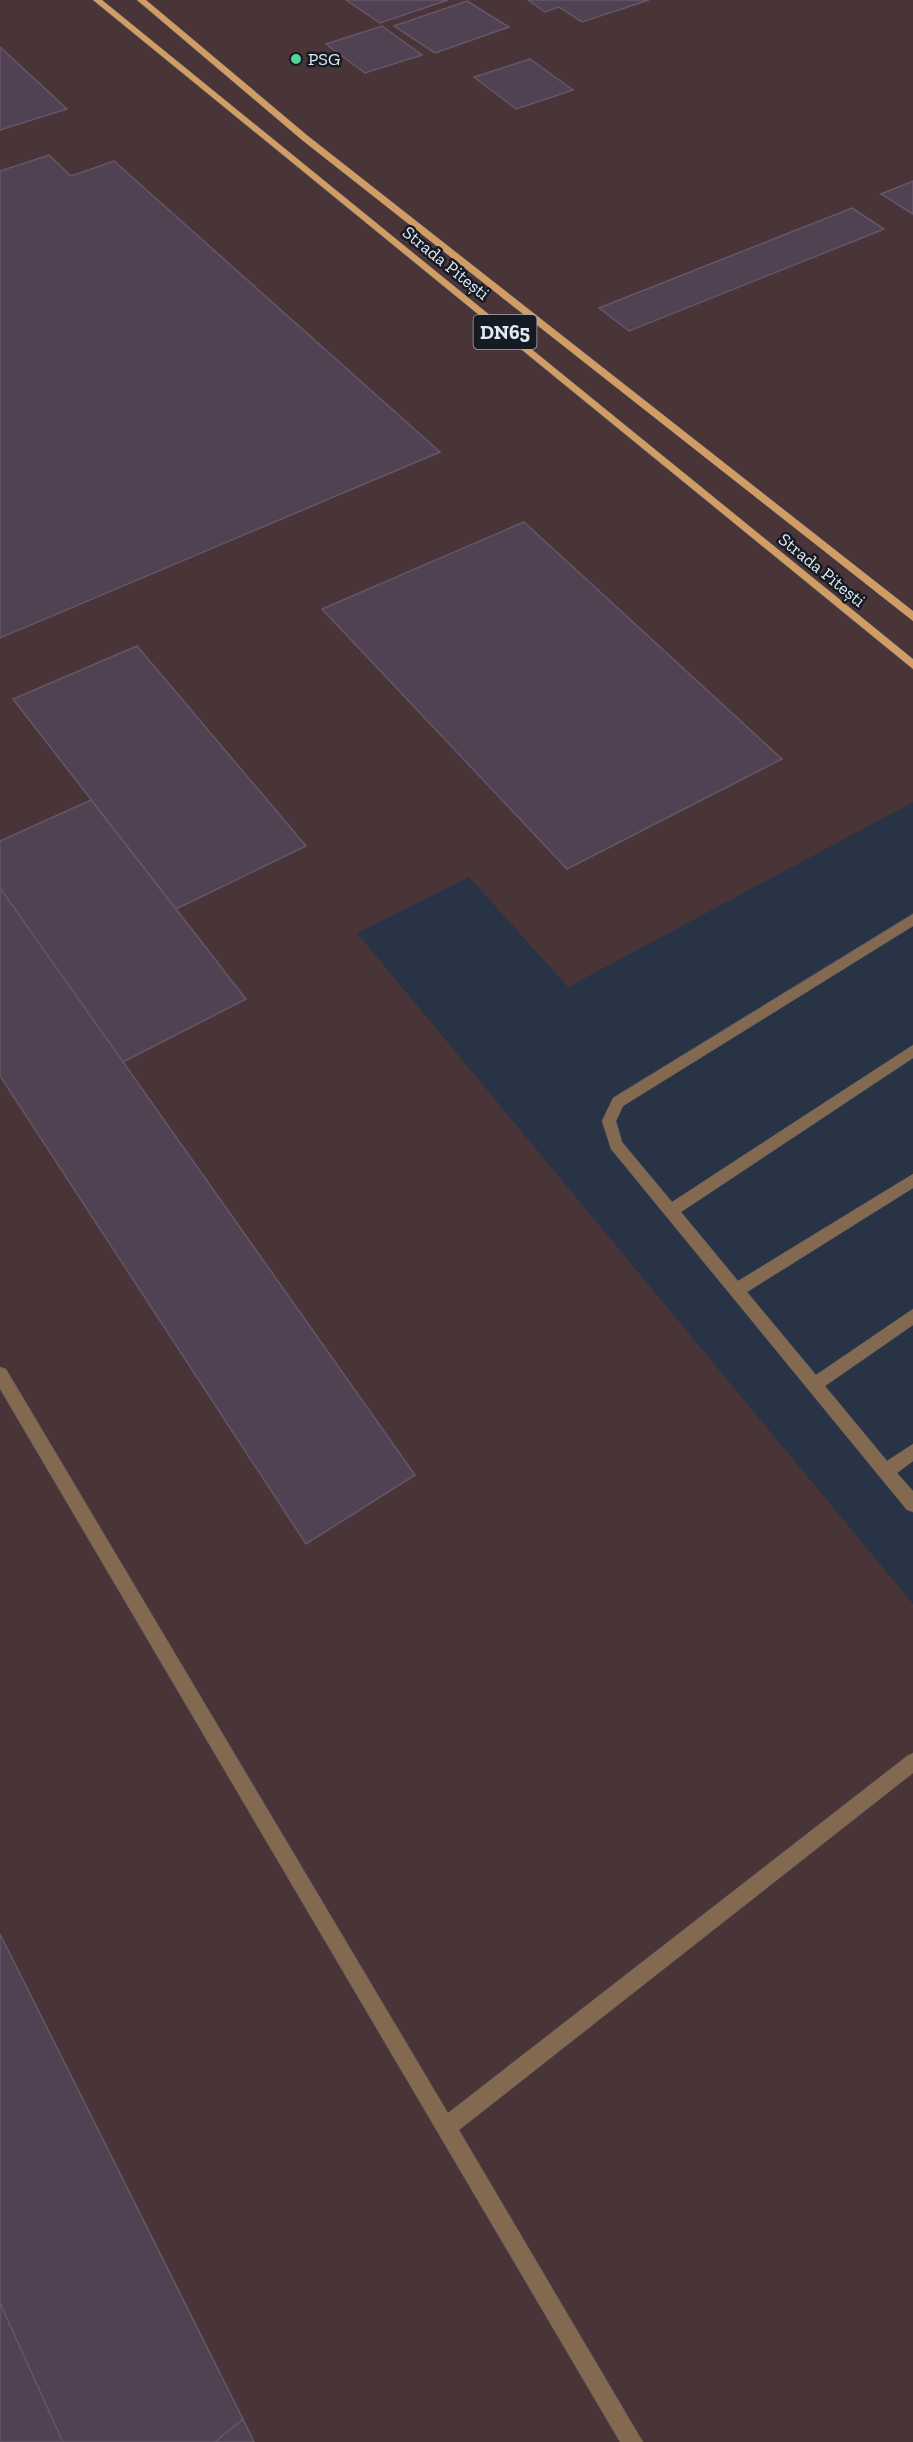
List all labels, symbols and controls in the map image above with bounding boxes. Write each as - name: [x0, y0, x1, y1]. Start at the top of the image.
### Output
- place label: PSG: [308, 48, 340, 70]
- marker: PSG: [289, 52, 303, 66]
- street label: Strada Pitești: [398, 221, 494, 305]
- road number: DN65: [474, 315, 536, 349]
- street label: Strada Pitești: [774, 528, 870, 612]

